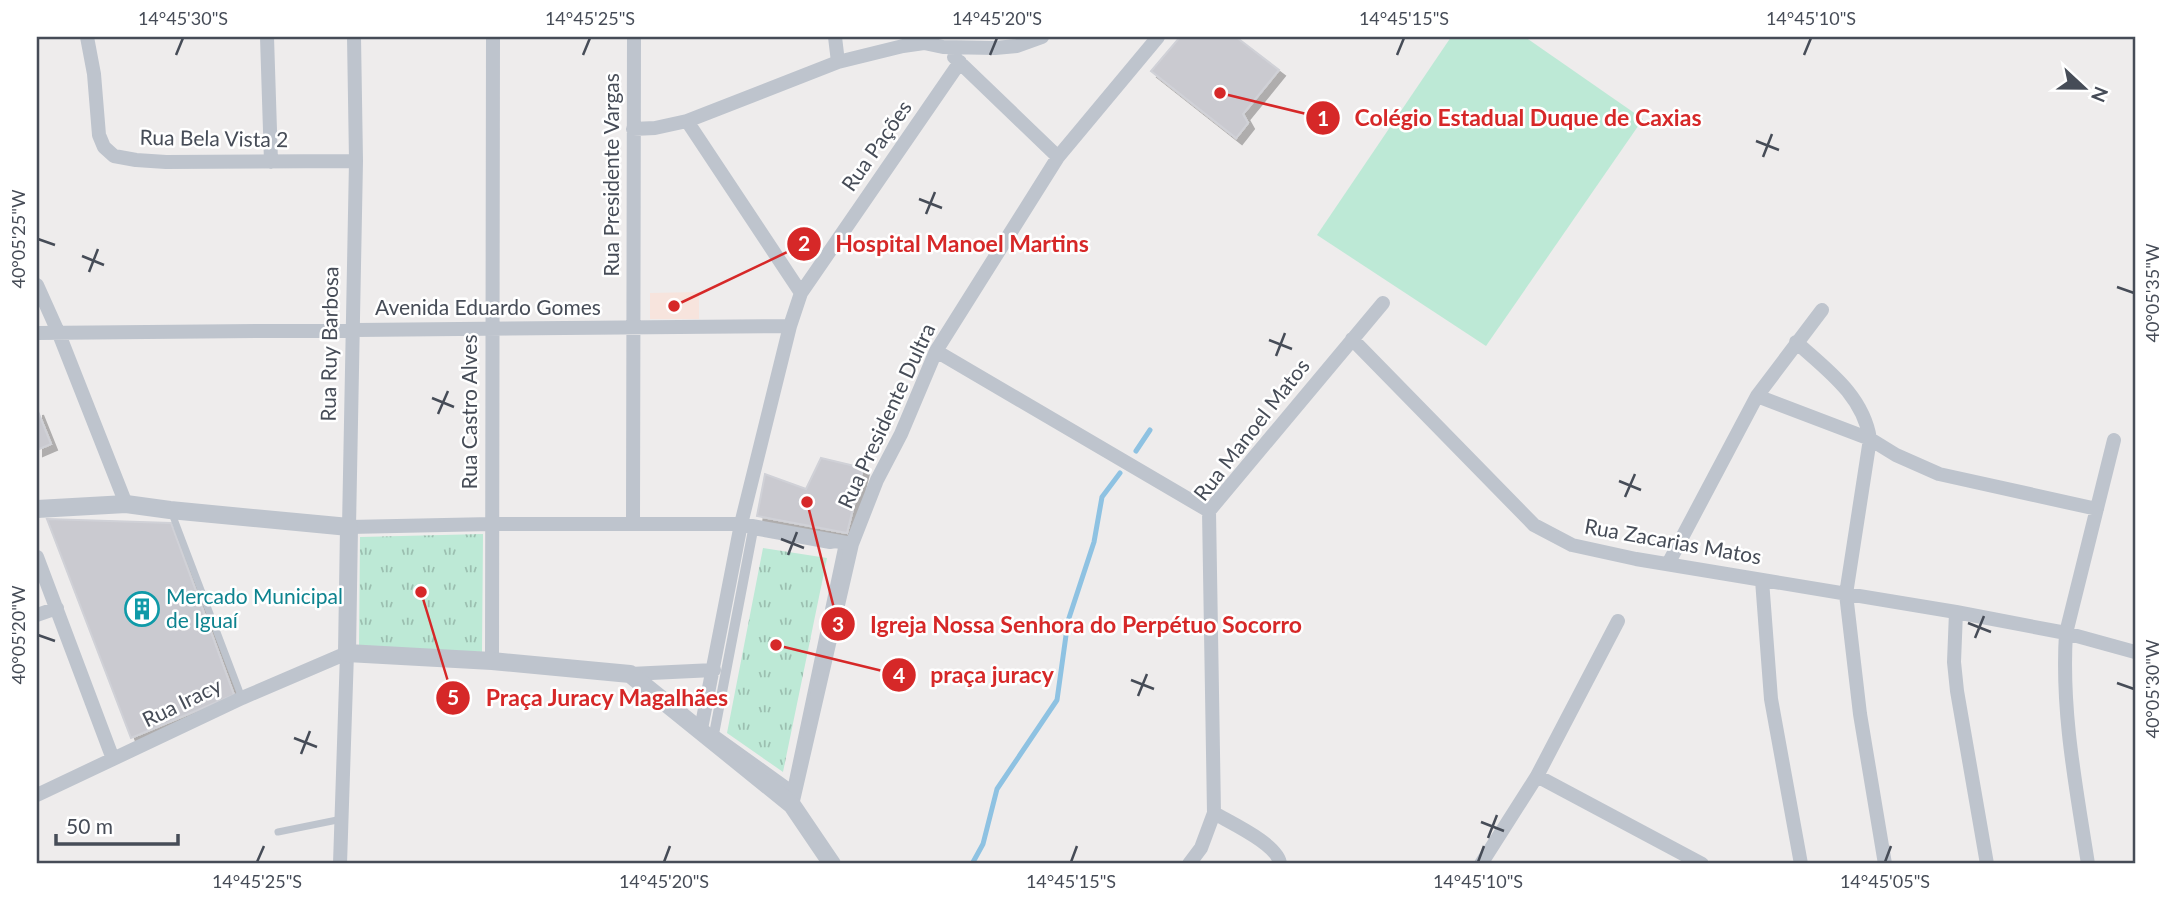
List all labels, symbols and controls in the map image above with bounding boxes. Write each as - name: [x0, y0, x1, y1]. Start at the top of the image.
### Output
- text: 14°45'30"S: [138, 7, 228, 29]
- text: 14°45'25"S: [545, 7, 635, 29]
- text: 14°45'20"S: [952, 7, 1042, 29]
- text: 14°45'15"S: [1359, 7, 1449, 29]
- text: 14°45'10"S: [1766, 7, 1856, 29]
- north arrow: [2050, 52, 2120, 122]
- street label: Rua Presidente Vargas: [598, 73, 623, 277]
- text: N: [2087, 83, 2114, 106]
- street label: Rua Pações: [835, 95, 916, 195]
- callout: Colégio Estadual Duque de Caxias: [1305, 96, 1715, 140]
- text: Colégio Estadual Duque de Caxias: [1354, 103, 1702, 131]
- text: 1: [1317, 105, 1329, 130]
- street label: Rua Bela Vista 2: [139, 124, 289, 151]
- text: 40°05'25"W: [7, 189, 29, 289]
- callout: Hospital Manoel Martins: [786, 222, 1103, 266]
- text: Hospital Manoel Martins: [835, 229, 1089, 257]
- text: 2: [798, 230, 810, 255]
- text: 40°05'35"W: [2141, 243, 2163, 343]
- street label: Rua Ruy Barbosa: [315, 266, 342, 422]
- street label: Avenida Eduardo Gomes: [375, 294, 601, 319]
- street label: Rua Presidente Dultra: [832, 319, 940, 512]
- street label: Rua Castro Alves: [456, 335, 481, 489]
- street label: Rua Manoel Matos: [1188, 353, 1314, 505]
- street label: Rua Zacarias Matos: [1583, 513, 1764, 568]
- place label: Mercado Municipal de Iguaí: [166, 583, 343, 632]
- text: 40°05'20"W: [7, 585, 29, 685]
- building icon: Mercado Municipal de Iguaí: [123, 590, 161, 628]
- callout: Igreja Nossa Senhora do Perpétuo Socorro: [821, 602, 1316, 646]
- text: Igreja Nossa Senhora do Perpétuo Socorro: [870, 610, 1302, 638]
- text: 3: [832, 611, 844, 636]
- text: 40°05'30"W: [2141, 639, 2163, 739]
- callout: praça juracy: [881, 653, 1068, 697]
- text: praça juracy: [930, 660, 1055, 688]
- text: 4: [893, 662, 905, 687]
- street label: Rua Iracy: [138, 672, 225, 731]
- callout: Praça Juracy Magalhães: [436, 676, 742, 720]
- text: Praça Juracy Magalhães: [486, 683, 728, 711]
- text: 5: [447, 684, 459, 709]
- scale bar: [56, 803, 178, 847]
- text: 50 m: [66, 813, 113, 838]
- text: 14°45'25"S: [212, 870, 302, 892]
- text: 14°45'20"S: [619, 870, 709, 892]
- text: 14°45'15"S: [1026, 870, 1116, 892]
- text: 14°45'10"S: [1433, 870, 1523, 892]
- text: 14°45'05"S: [1840, 870, 1930, 892]

